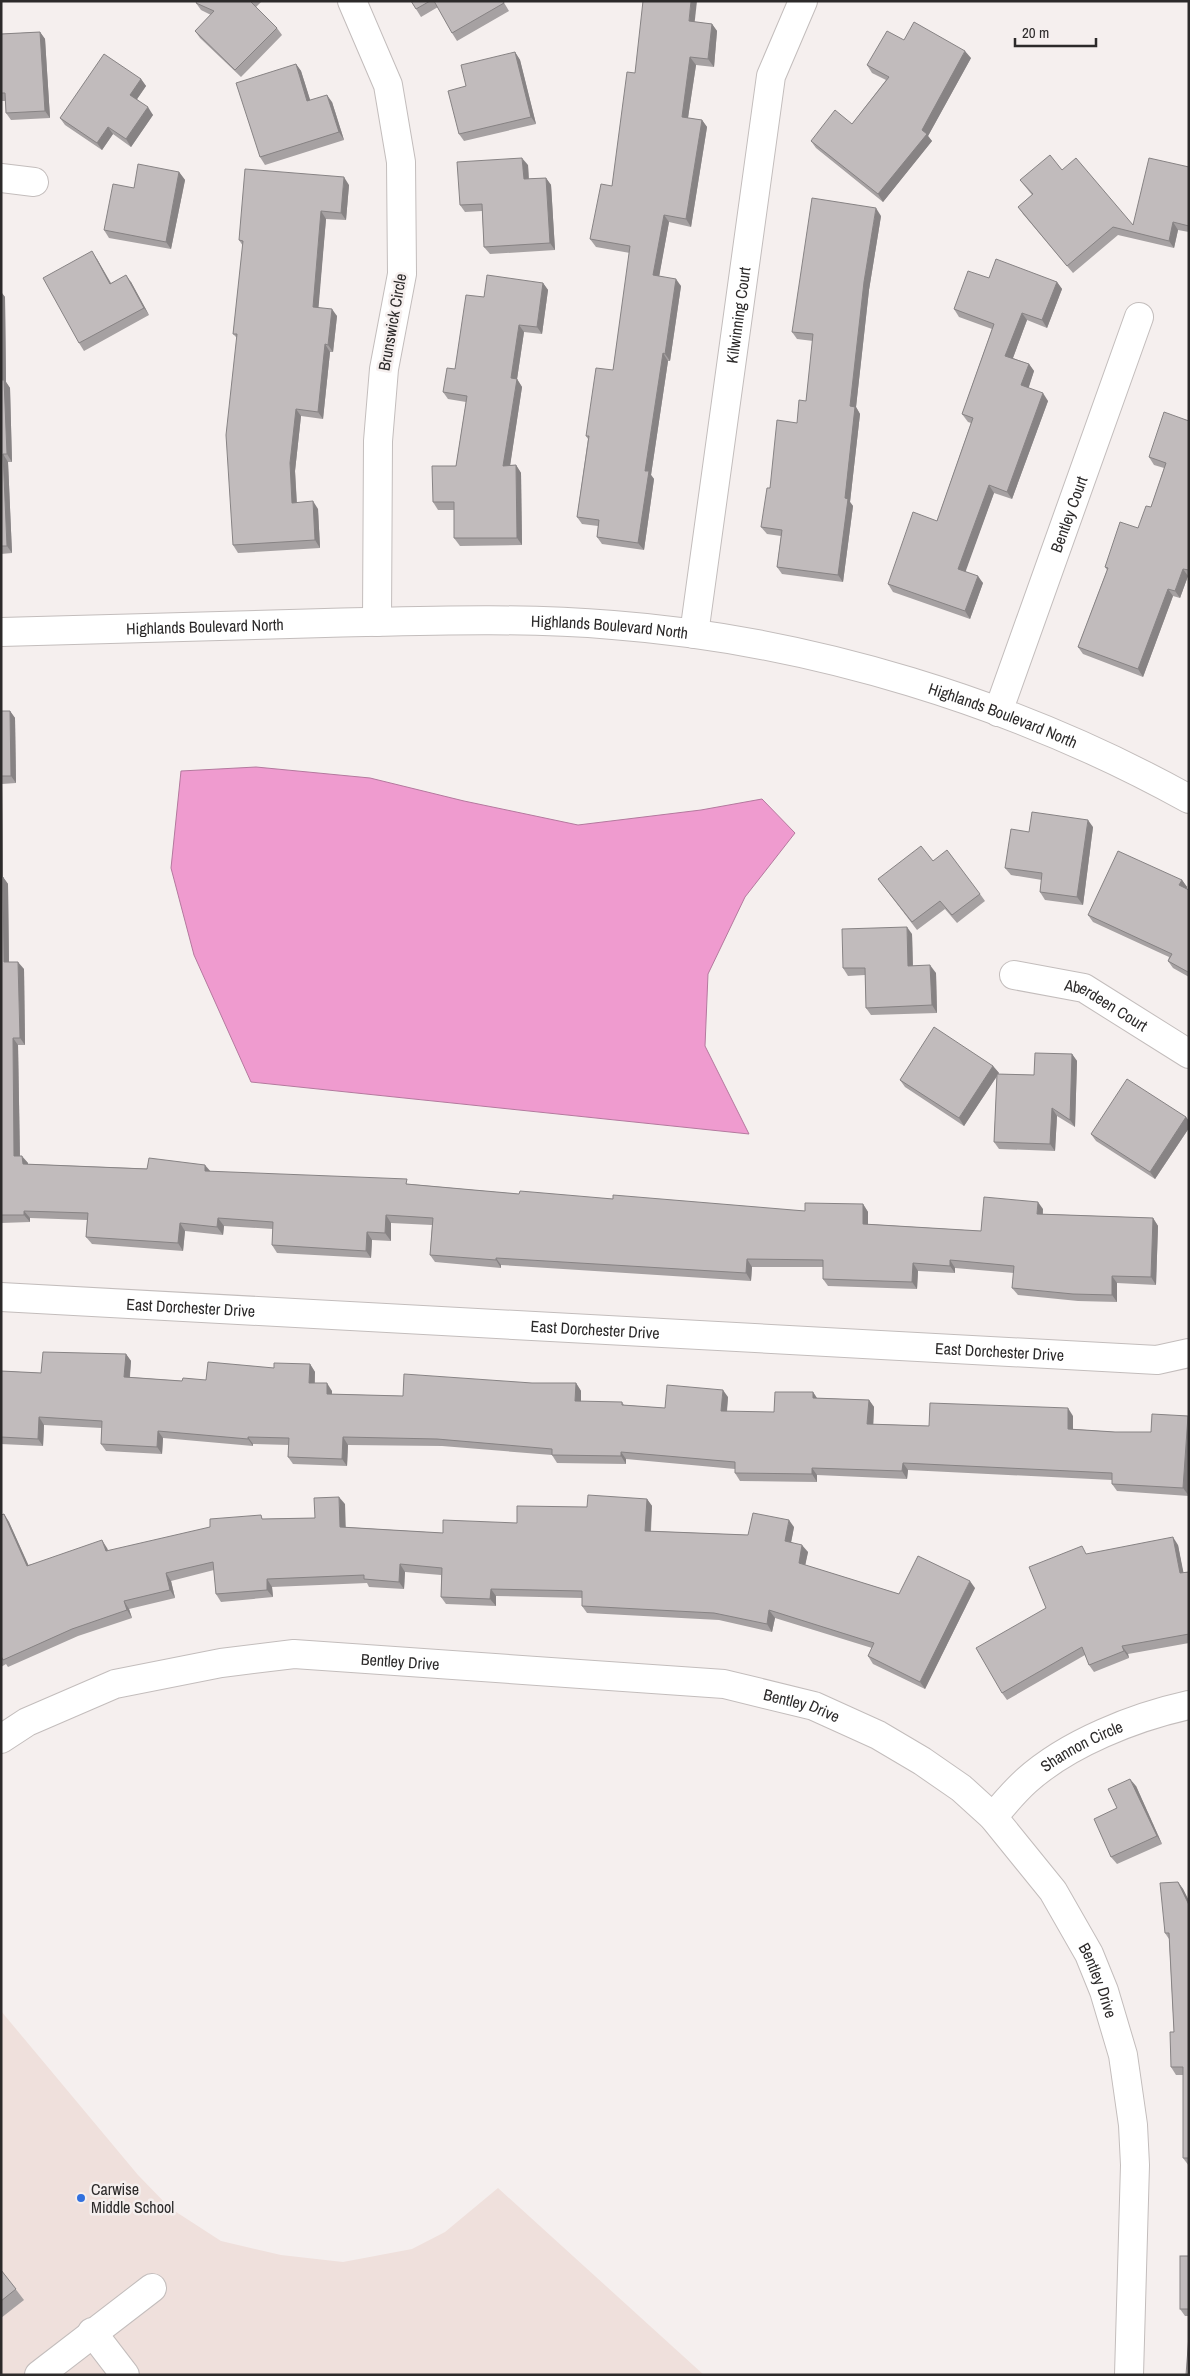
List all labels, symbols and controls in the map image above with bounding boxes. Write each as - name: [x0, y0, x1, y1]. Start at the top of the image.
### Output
- scale bar: [1015, 15, 1096, 47]
- text: 20 m: [1022, 22, 1049, 43]
- street label: Kilwinning Court: [720, 265, 756, 365]
- street label: Brunswick Circle: [373, 272, 411, 372]
- street label: Bentley Court: [1045, 473, 1092, 555]
- street label: Highlands Boulevard North: [531, 610, 690, 644]
- street label: Highlands Boulevard North: [126, 613, 284, 640]
- street label: Highlands Boulevard North: [926, 677, 1081, 753]
- street label: Aberdeen Court: [1062, 973, 1152, 1036]
- street label: East Dorchester Drive: [126, 1293, 256, 1322]
- street label: East Dorchester Drive: [530, 1315, 660, 1344]
- street label: East Dorchester Drive: [934, 1337, 1065, 1366]
- street label: Bentley Drive: [360, 1648, 440, 1675]
- street label: Bentley Drive: [761, 1683, 843, 1727]
- street label: Shannon Circle: [1036, 1715, 1126, 1777]
- street label: Bentley Drive: [1074, 1939, 1122, 2020]
- place label: Carwise Middle School: [91, 2178, 174, 2218]
- marker: Carwise Middle School: [75, 2192, 87, 2204]

